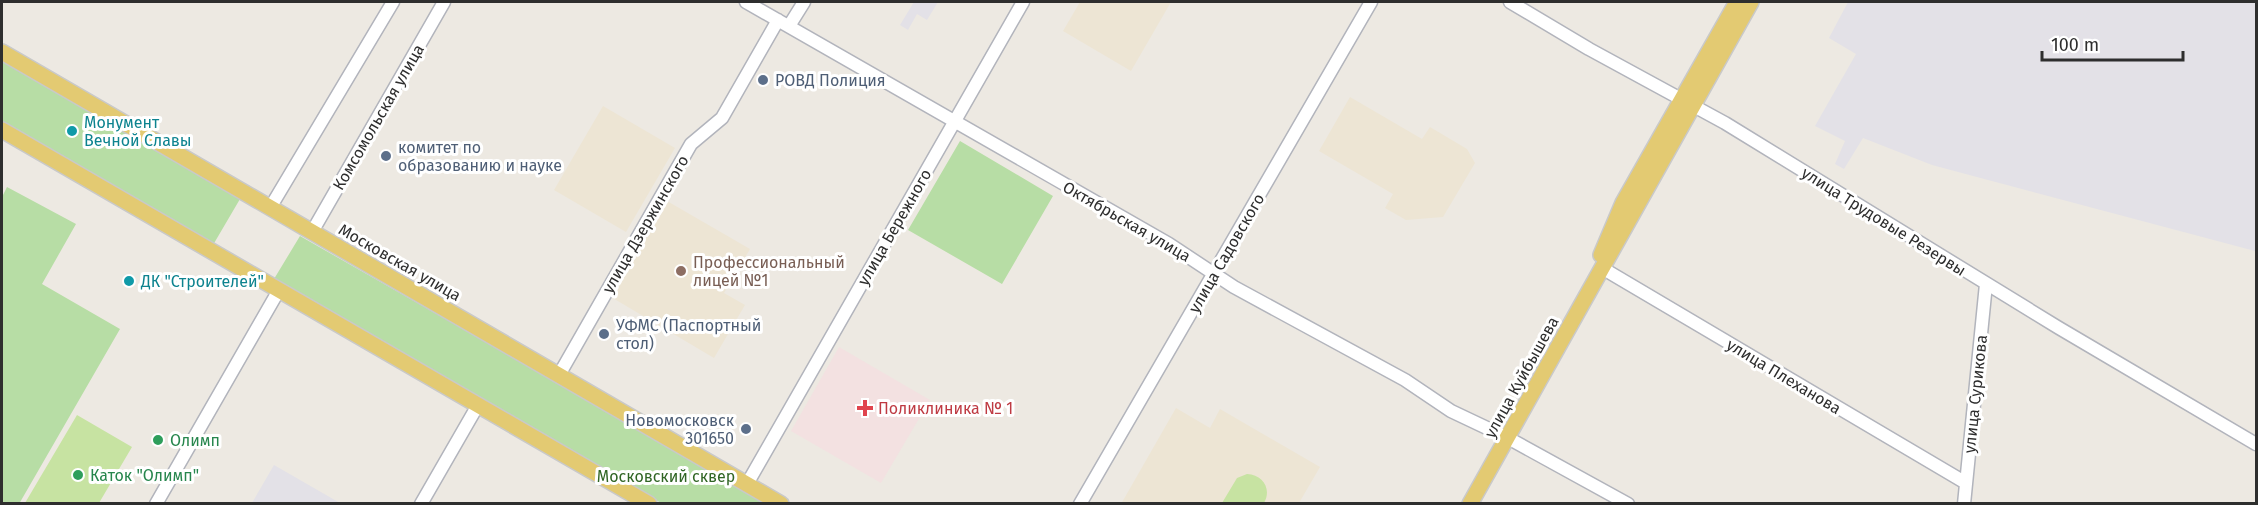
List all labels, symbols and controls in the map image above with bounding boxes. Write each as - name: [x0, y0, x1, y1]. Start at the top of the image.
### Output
- scale bar: [2042, 24, 2183, 62]
- text: 100 m: [2051, 34, 2099, 56]
- street label: Комсомольская улица: [329, 41, 428, 194]
- place label: РОВД Полиция: [775, 71, 886, 90]
- marker: РОВД Полиция: [756, 73, 770, 87]
- place label: Монумент Вечной Славы: [84, 113, 192, 150]
- marker: Монумент Вечной Славы: [65, 124, 79, 138]
- place label: комитет по образованию и науке: [398, 138, 562, 175]
- marker: комитет по образованию и науке: [379, 149, 393, 163]
- street label: улица Дзержинского: [598, 152, 693, 297]
- street label: улица Трудовые Резервы: [1798, 163, 1969, 280]
- street label: улица Бережного: [853, 166, 935, 289]
- street label: Октябрьская улица: [1060, 177, 1194, 266]
- street label: улица Садовского: [1185, 190, 1268, 316]
- street label: Московская улица: [335, 220, 464, 305]
- place label: Профессиональный лицей №1: [693, 253, 845, 290]
- marker: Профессиональный лицей №1: [674, 264, 688, 278]
- place label: ДК "Строителей": [140, 272, 264, 291]
- marker: ДК "Строителей": [122, 274, 136, 288]
- street label: улица Куйбышева: [1480, 313, 1563, 441]
- place label: УФМС (Паспортный стол): [616, 316, 761, 353]
- marker: УФМС (Паспортный стол): [597, 327, 611, 341]
- street label: улица Сурикова: [1960, 334, 1991, 454]
- street label: улица Плеханова: [1723, 335, 1844, 418]
- marker: Поликлиника № 1: [856, 399, 874, 417]
- place label: Поликлиника № 1: [878, 399, 1013, 418]
- place label: Новомосковск 301650: [625, 411, 735, 448]
- marker: Новомосковск 301650: [739, 422, 753, 436]
- place label: Олимп: [170, 431, 220, 450]
- marker: Олимп: [151, 433, 165, 447]
- place label: Каток "Олимп": [90, 466, 199, 485]
- park label: Московский сквер: [597, 467, 735, 486]
- marker: Каток "Олимп": [71, 468, 85, 482]

